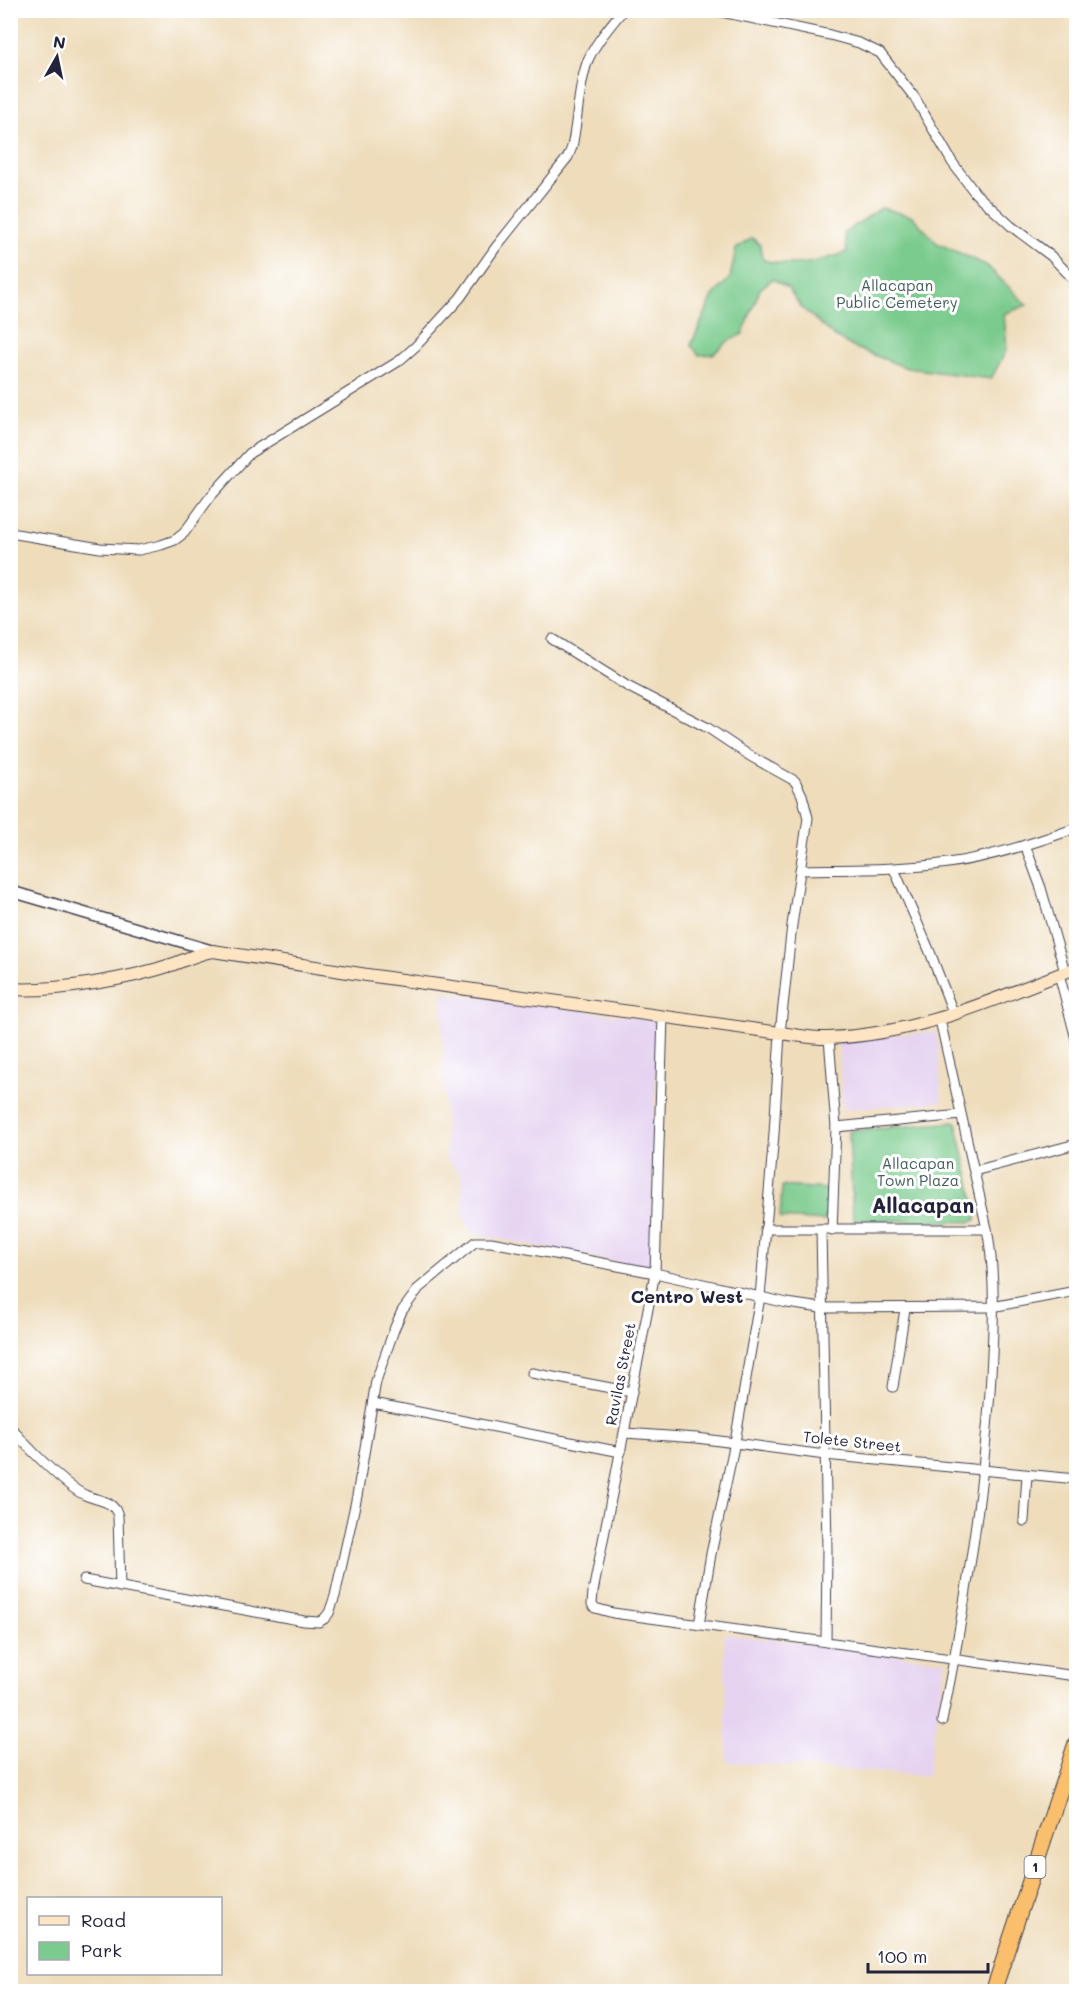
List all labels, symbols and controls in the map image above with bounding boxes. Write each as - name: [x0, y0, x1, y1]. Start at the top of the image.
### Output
- north arrow: [27, 27, 87, 87]
- text: N: [52, 30, 67, 53]
- park label: Allacapan Public Cemetery: [836, 275, 958, 312]
- park label: Allacapan Town Plaza: [877, 1153, 959, 1190]
- district label: Allacapan: [872, 1191, 974, 1218]
- district label: Centro West: [631, 1284, 743, 1308]
- street label: Ravilas Street: [600, 1321, 640, 1427]
- street label: Tolete Street: [802, 1426, 902, 1456]
- road number: 1: [1024, 1856, 1046, 1878]
- legend: [27, 1897, 222, 1975]
- text: Road: [81, 1908, 126, 1932]
- scale bar: [868, 1936, 988, 1974]
- text: Park: [81, 1938, 122, 1962]
- text: 100 m: [877, 1944, 927, 1968]

